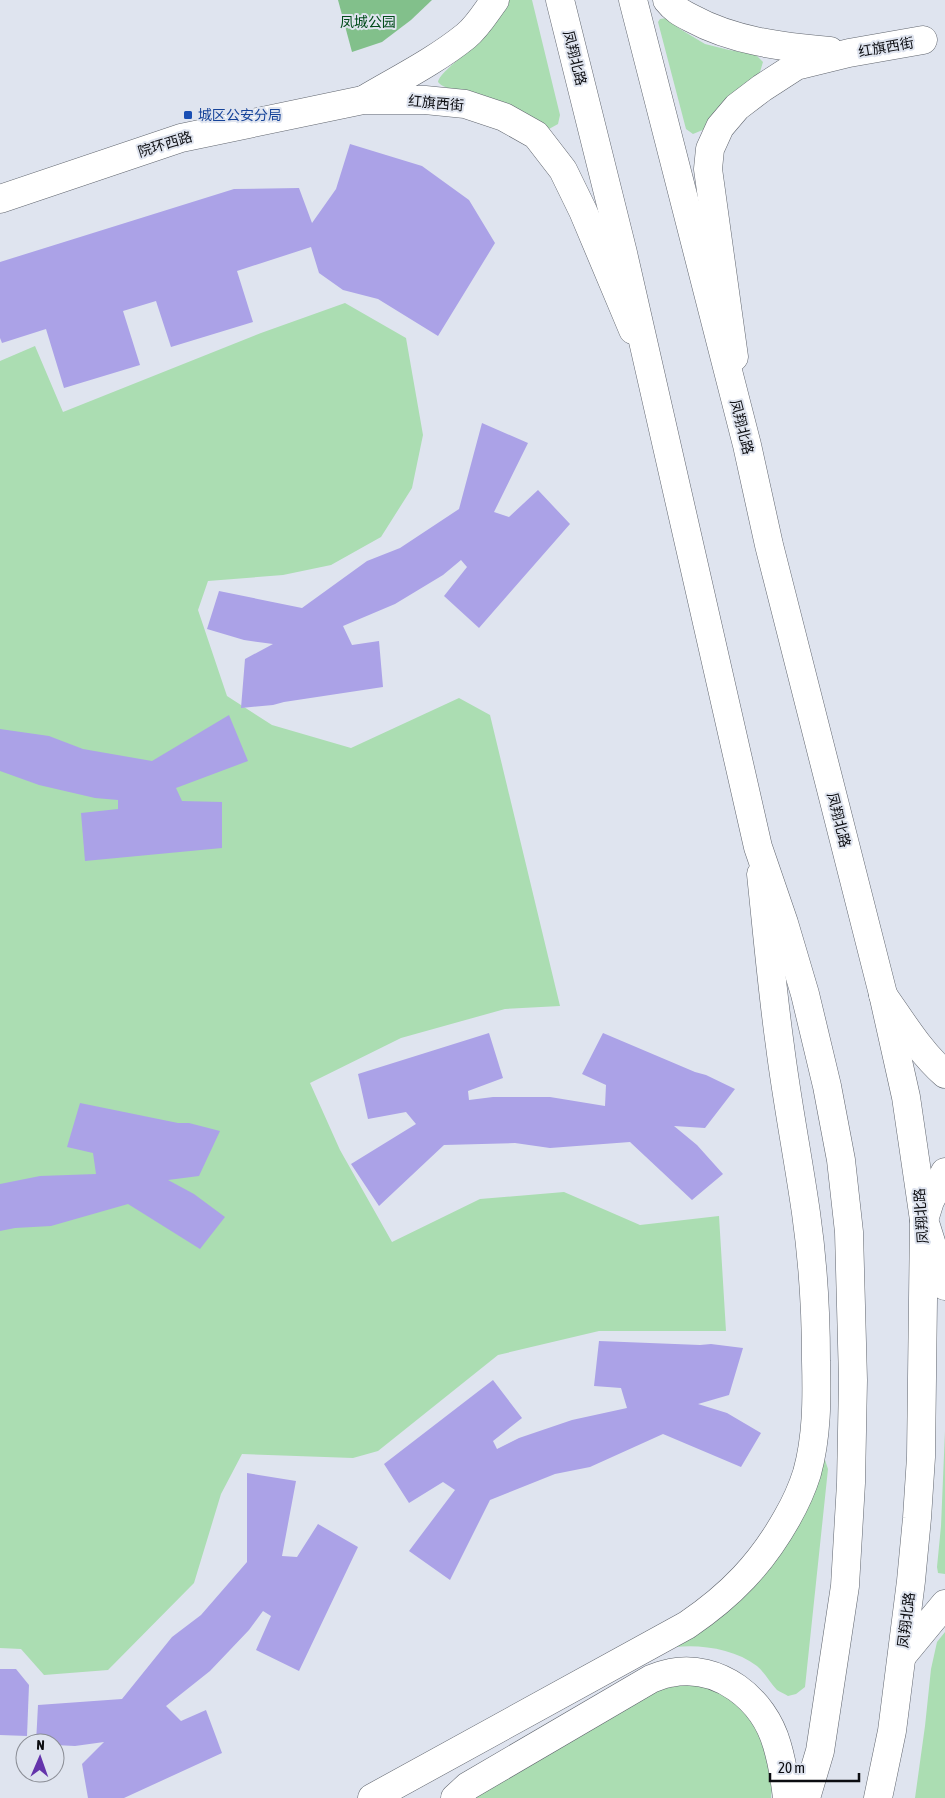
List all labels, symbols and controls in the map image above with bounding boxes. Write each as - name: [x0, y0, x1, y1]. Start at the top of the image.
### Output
- park label: 凤城公园: [340, 14, 396, 30]
- street label: 凤翔北路: [560, 29, 590, 87]
- street label: 红旗西街: [857, 34, 915, 60]
- street label: 红旗西街: [407, 93, 465, 113]
- place label: 城区公安分局: [198, 107, 282, 123]
- marker: 城区公安分局: [182, 109, 194, 121]
- street label: 院环西路: [136, 128, 194, 160]
- street label: 凤翔北路: [727, 398, 757, 456]
- street label: 凤翔北路: [824, 791, 854, 849]
- street label: 凤翔北路: [911, 1188, 931, 1244]
- street label: 凤翔北路: [895, 1591, 917, 1649]
- north arrow: [15, 1733, 65, 1783]
- text: N: [36, 1737, 45, 1753]
- scale bar: [770, 1750, 859, 1782]
- text: 20 m: [778, 1759, 805, 1776]

